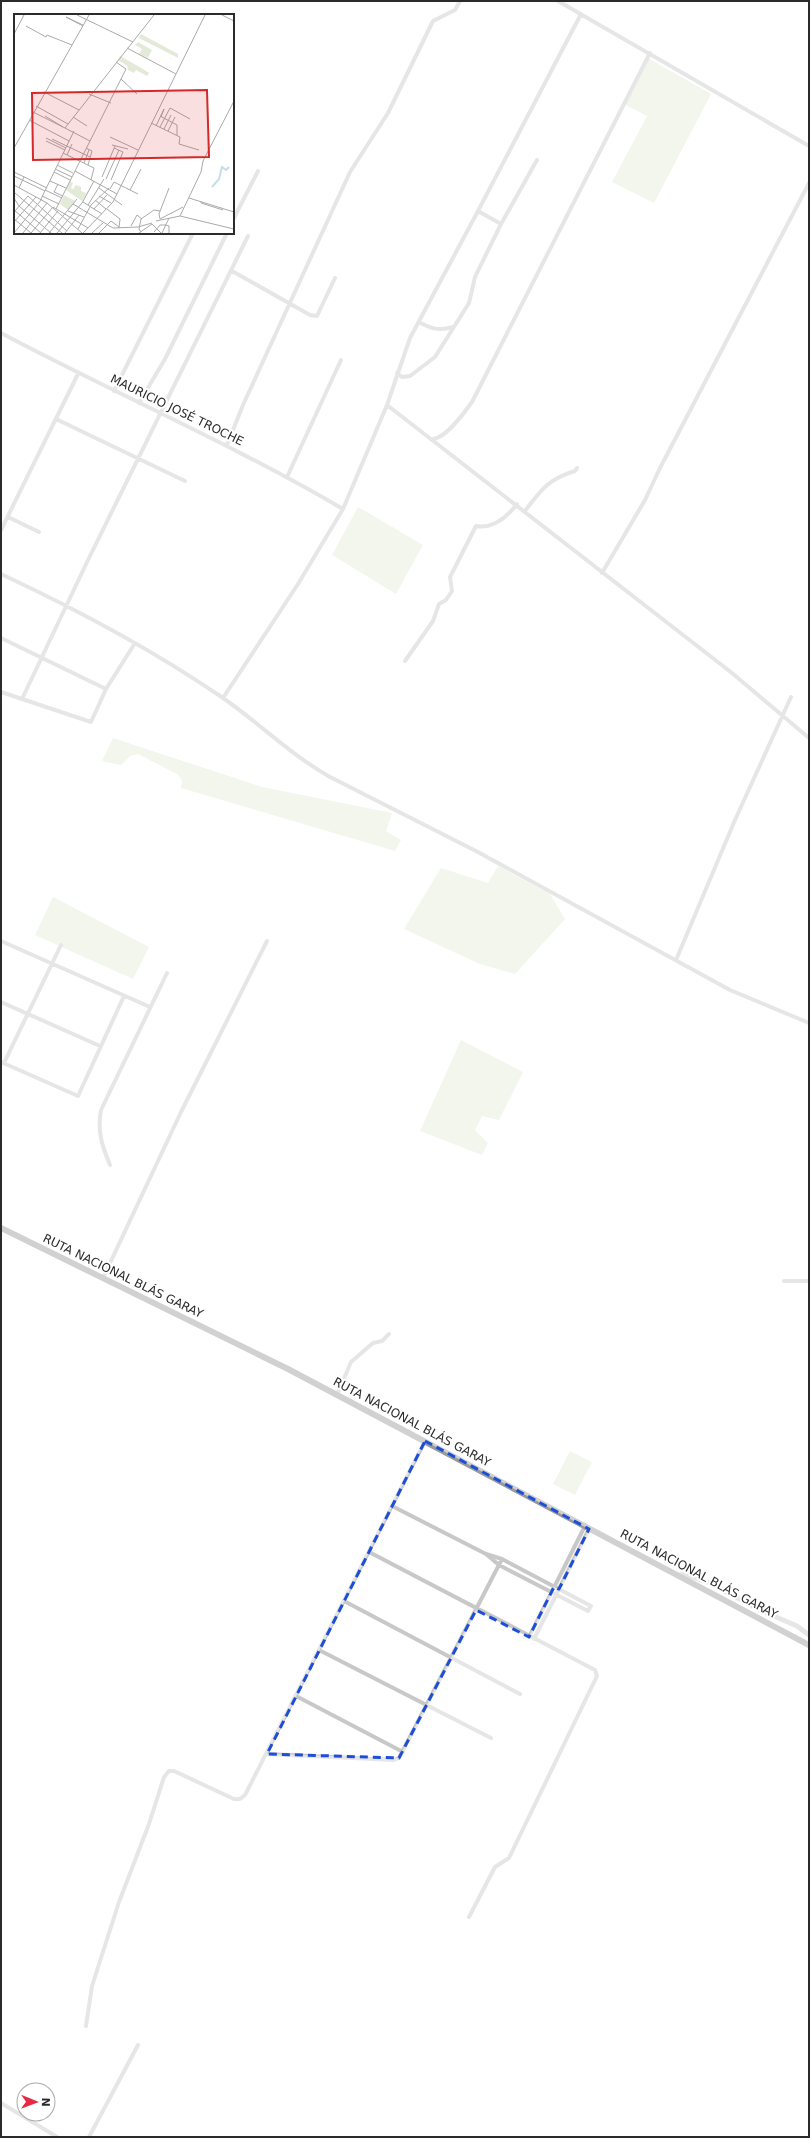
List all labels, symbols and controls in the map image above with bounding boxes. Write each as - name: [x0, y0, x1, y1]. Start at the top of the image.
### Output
- inset map: [14, 14, 234, 234]
- street label: MAURICIO JOSÉ TROCHE: [108, 371, 246, 448]
- street label: RUTA NACIONAL BLÁS GARAY: [41, 1230, 206, 1321]
- street label: RUTA NACIONAL BLÁS GARAY: [331, 1374, 494, 1470]
- street label: RUTA NACIONAL BLÁS GARAY: [618, 1526, 781, 1622]
- north arrow: [16, 2082, 56, 2122]
- text: N: [39, 2097, 52, 2107]

